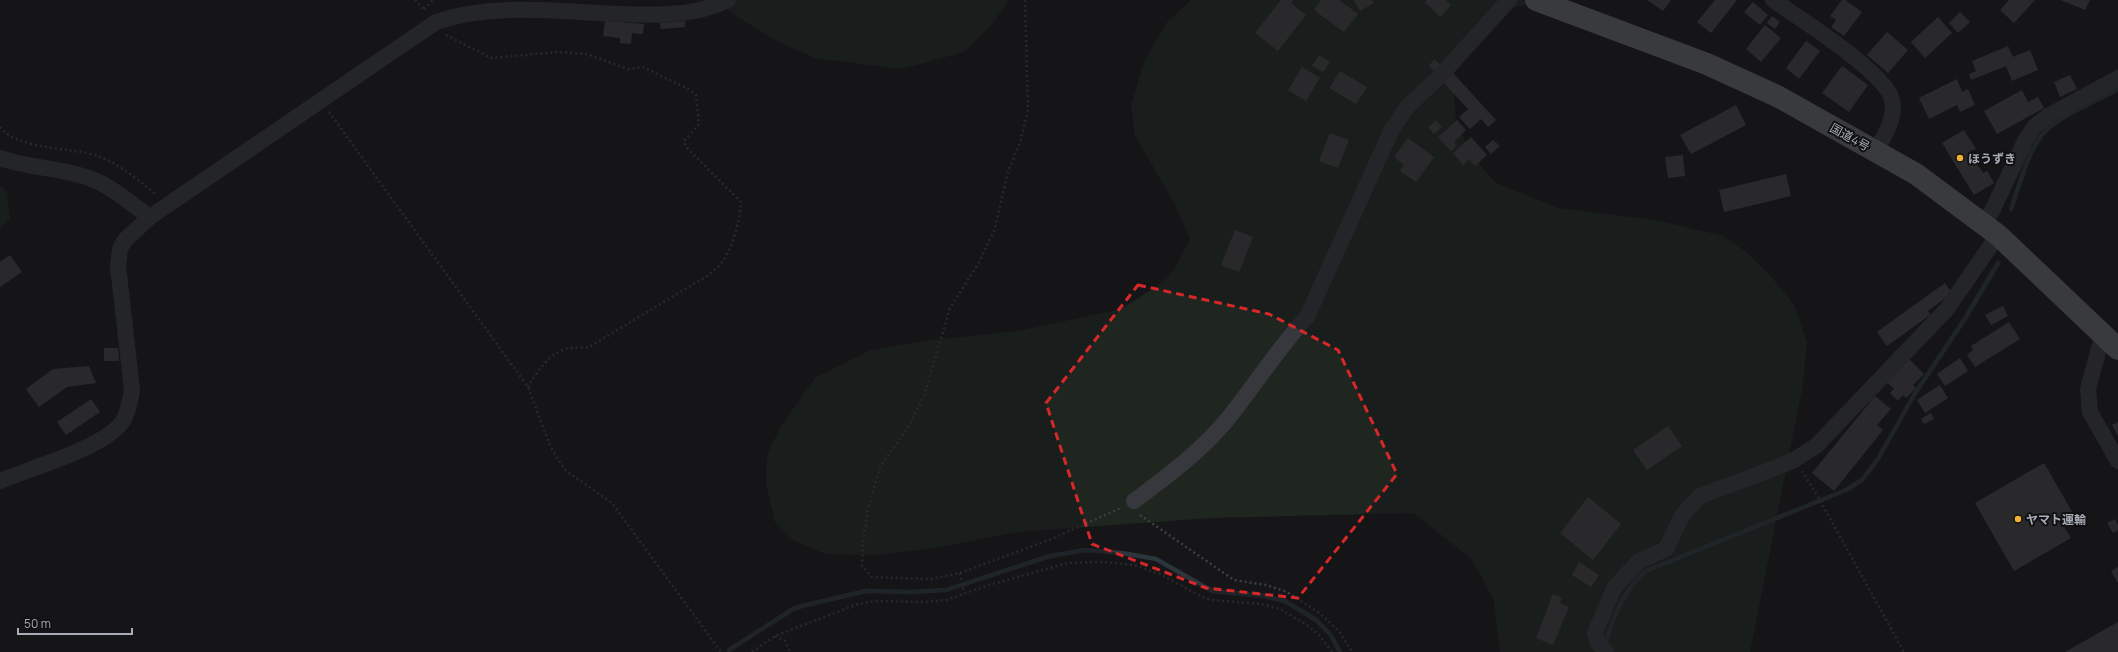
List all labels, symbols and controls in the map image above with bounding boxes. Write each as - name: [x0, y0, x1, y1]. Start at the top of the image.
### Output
- street label: 国道4号: [1827, 119, 1873, 155]
- place label: ほうずき: [1968, 150, 2016, 167]
- marker: ほうずき: [1955, 153, 1965, 163]
- place label: ヤマト運輸: [2026, 511, 2086, 528]
- marker: ヤマト運輸: [2013, 514, 2023, 524]
- scale bar: [18, 610, 132, 636]
- text: 50 m: [24, 615, 51, 632]

